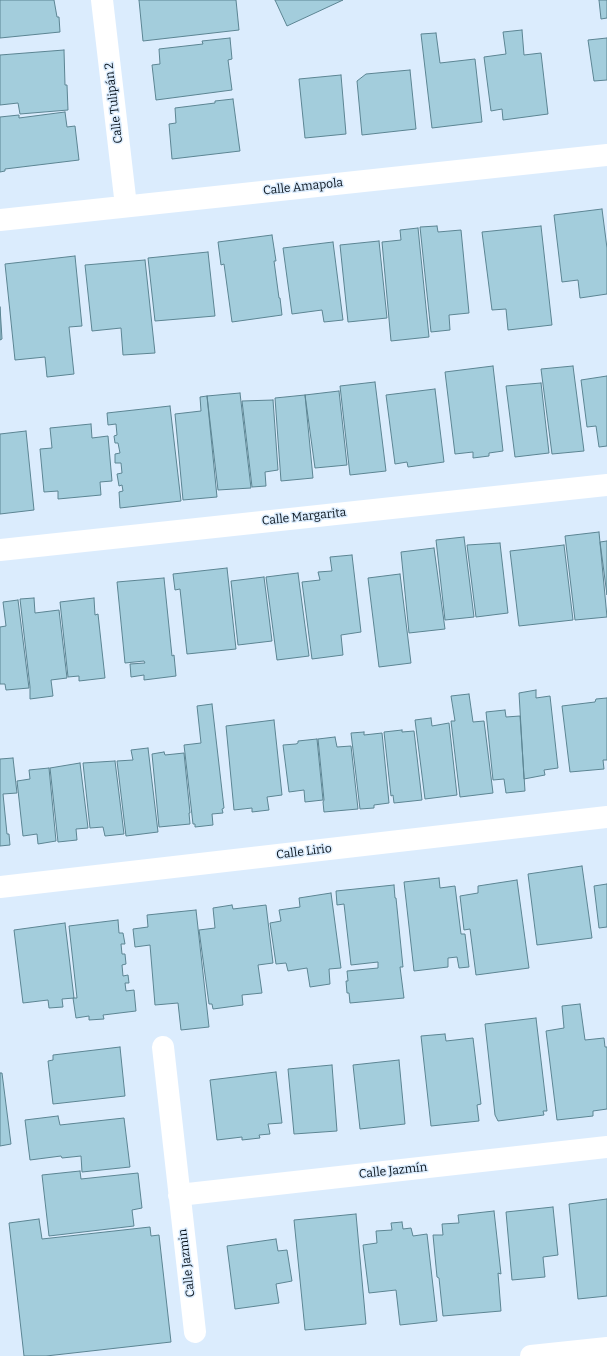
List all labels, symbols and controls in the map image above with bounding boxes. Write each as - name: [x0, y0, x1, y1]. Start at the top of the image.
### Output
- street label: Calle Tulipán 2: [102, 62, 126, 144]
- street label: Calle Amapola: [262, 176, 344, 198]
- street label: Calle Margarita: [261, 505, 347, 529]
- street label: Calle Lirio: [276, 841, 332, 863]
- street label: Calle Jazmín: [358, 1160, 428, 1182]
- street label: Calle Jazmin: [176, 1228, 198, 1298]

